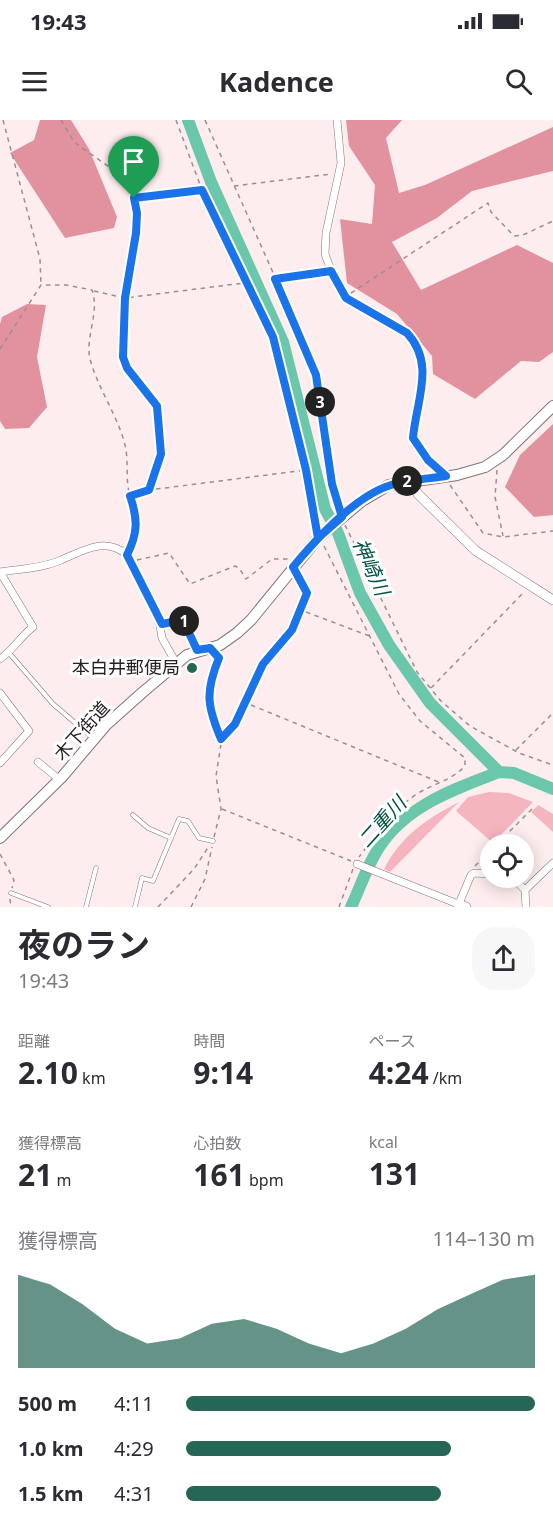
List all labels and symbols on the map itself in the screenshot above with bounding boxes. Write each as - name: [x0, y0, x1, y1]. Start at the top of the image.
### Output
- pin: [108, 136, 159, 198]
- pin: 3: [305, 387, 335, 417]
- pin: 2: [392, 466, 422, 496]
- water label: 神崎川: [347, 534, 397, 602]
- pin: 1: [169, 606, 199, 636]
- place label: 本白井郵便局: [72, 655, 180, 679]
- marker: 本白井郵便局: [185, 661, 199, 675]
- street label: 木下街道: [48, 696, 114, 765]
- water label: 二重川: [352, 789, 413, 853]

